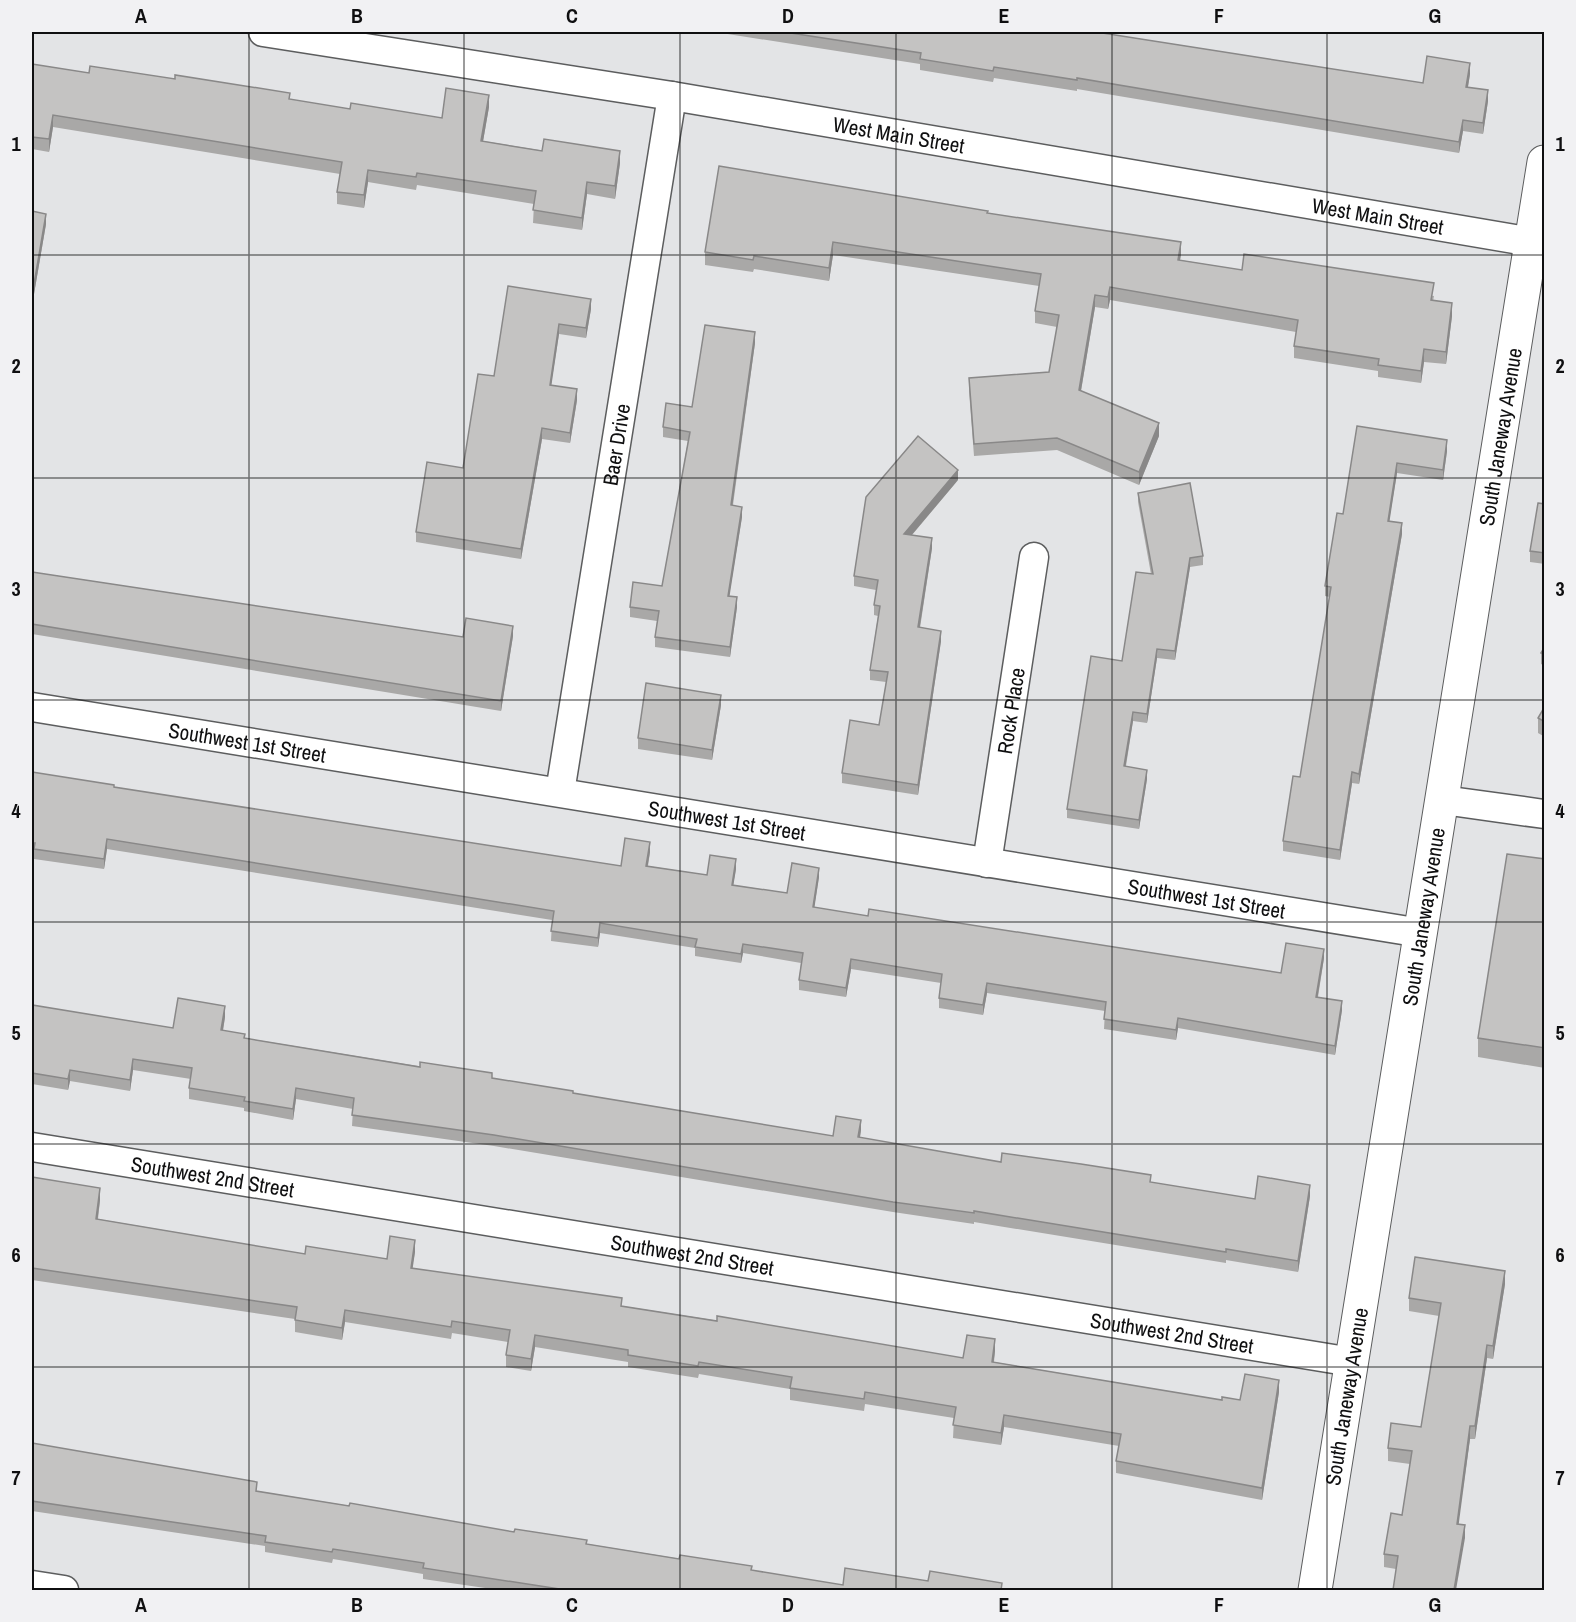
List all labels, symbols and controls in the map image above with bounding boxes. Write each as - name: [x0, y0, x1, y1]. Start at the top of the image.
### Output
- text: A: [135, 2, 147, 29]
- text: B: [351, 2, 363, 29]
- text: C: [566, 2, 578, 29]
- text: D: [782, 2, 794, 29]
- text: E: [999, 2, 1010, 29]
- text: F: [1214, 2, 1224, 29]
- text: G: [1429, 2, 1441, 29]
- street label: West Main Street: [831, 109, 967, 160]
- text: 1: [11, 130, 21, 157]
- text: 1: [1555, 130, 1565, 157]
- street label: West Main Street: [1310, 190, 1446, 241]
- street label: South Janeway Avenue: [1471, 346, 1528, 528]
- text: 2: [11, 352, 21, 379]
- text: 2: [1555, 352, 1565, 379]
- street label: Baer Drive: [595, 402, 637, 487]
- text: 3: [11, 575, 21, 602]
- text: 3: [1555, 575, 1565, 602]
- street label: Rock Place: [989, 666, 1031, 756]
- street label: Southwest 1st Street: [166, 715, 328, 769]
- street label: Southwest 1st Street: [646, 793, 808, 847]
- text: 4: [11, 797, 21, 824]
- text: 4: [1555, 797, 1565, 824]
- street label: South Janeway Avenue: [1394, 826, 1452, 1008]
- street label: Southwest 1st Street: [1126, 871, 1288, 925]
- text: 5: [11, 1019, 21, 1046]
- text: 5: [1555, 1019, 1565, 1046]
- street label: Southwest 2nd Street: [129, 1149, 296, 1204]
- street label: Southwest 2nd Street: [609, 1227, 776, 1282]
- text: 6: [11, 1241, 21, 1268]
- text: 6: [1555, 1241, 1565, 1268]
- street label: Southwest 2nd Street: [1088, 1305, 1256, 1360]
- street label: South Janeway Avenue: [1317, 1305, 1375, 1488]
- text: 7: [11, 1464, 21, 1491]
- text: 7: [1555, 1464, 1565, 1491]
- text: A: [135, 1591, 147, 1618]
- text: B: [351, 1591, 363, 1618]
- text: C: [566, 1591, 578, 1618]
- text: D: [782, 1591, 794, 1618]
- text: E: [999, 1591, 1010, 1618]
- text: F: [1214, 1591, 1224, 1618]
- text: G: [1429, 1591, 1441, 1618]

